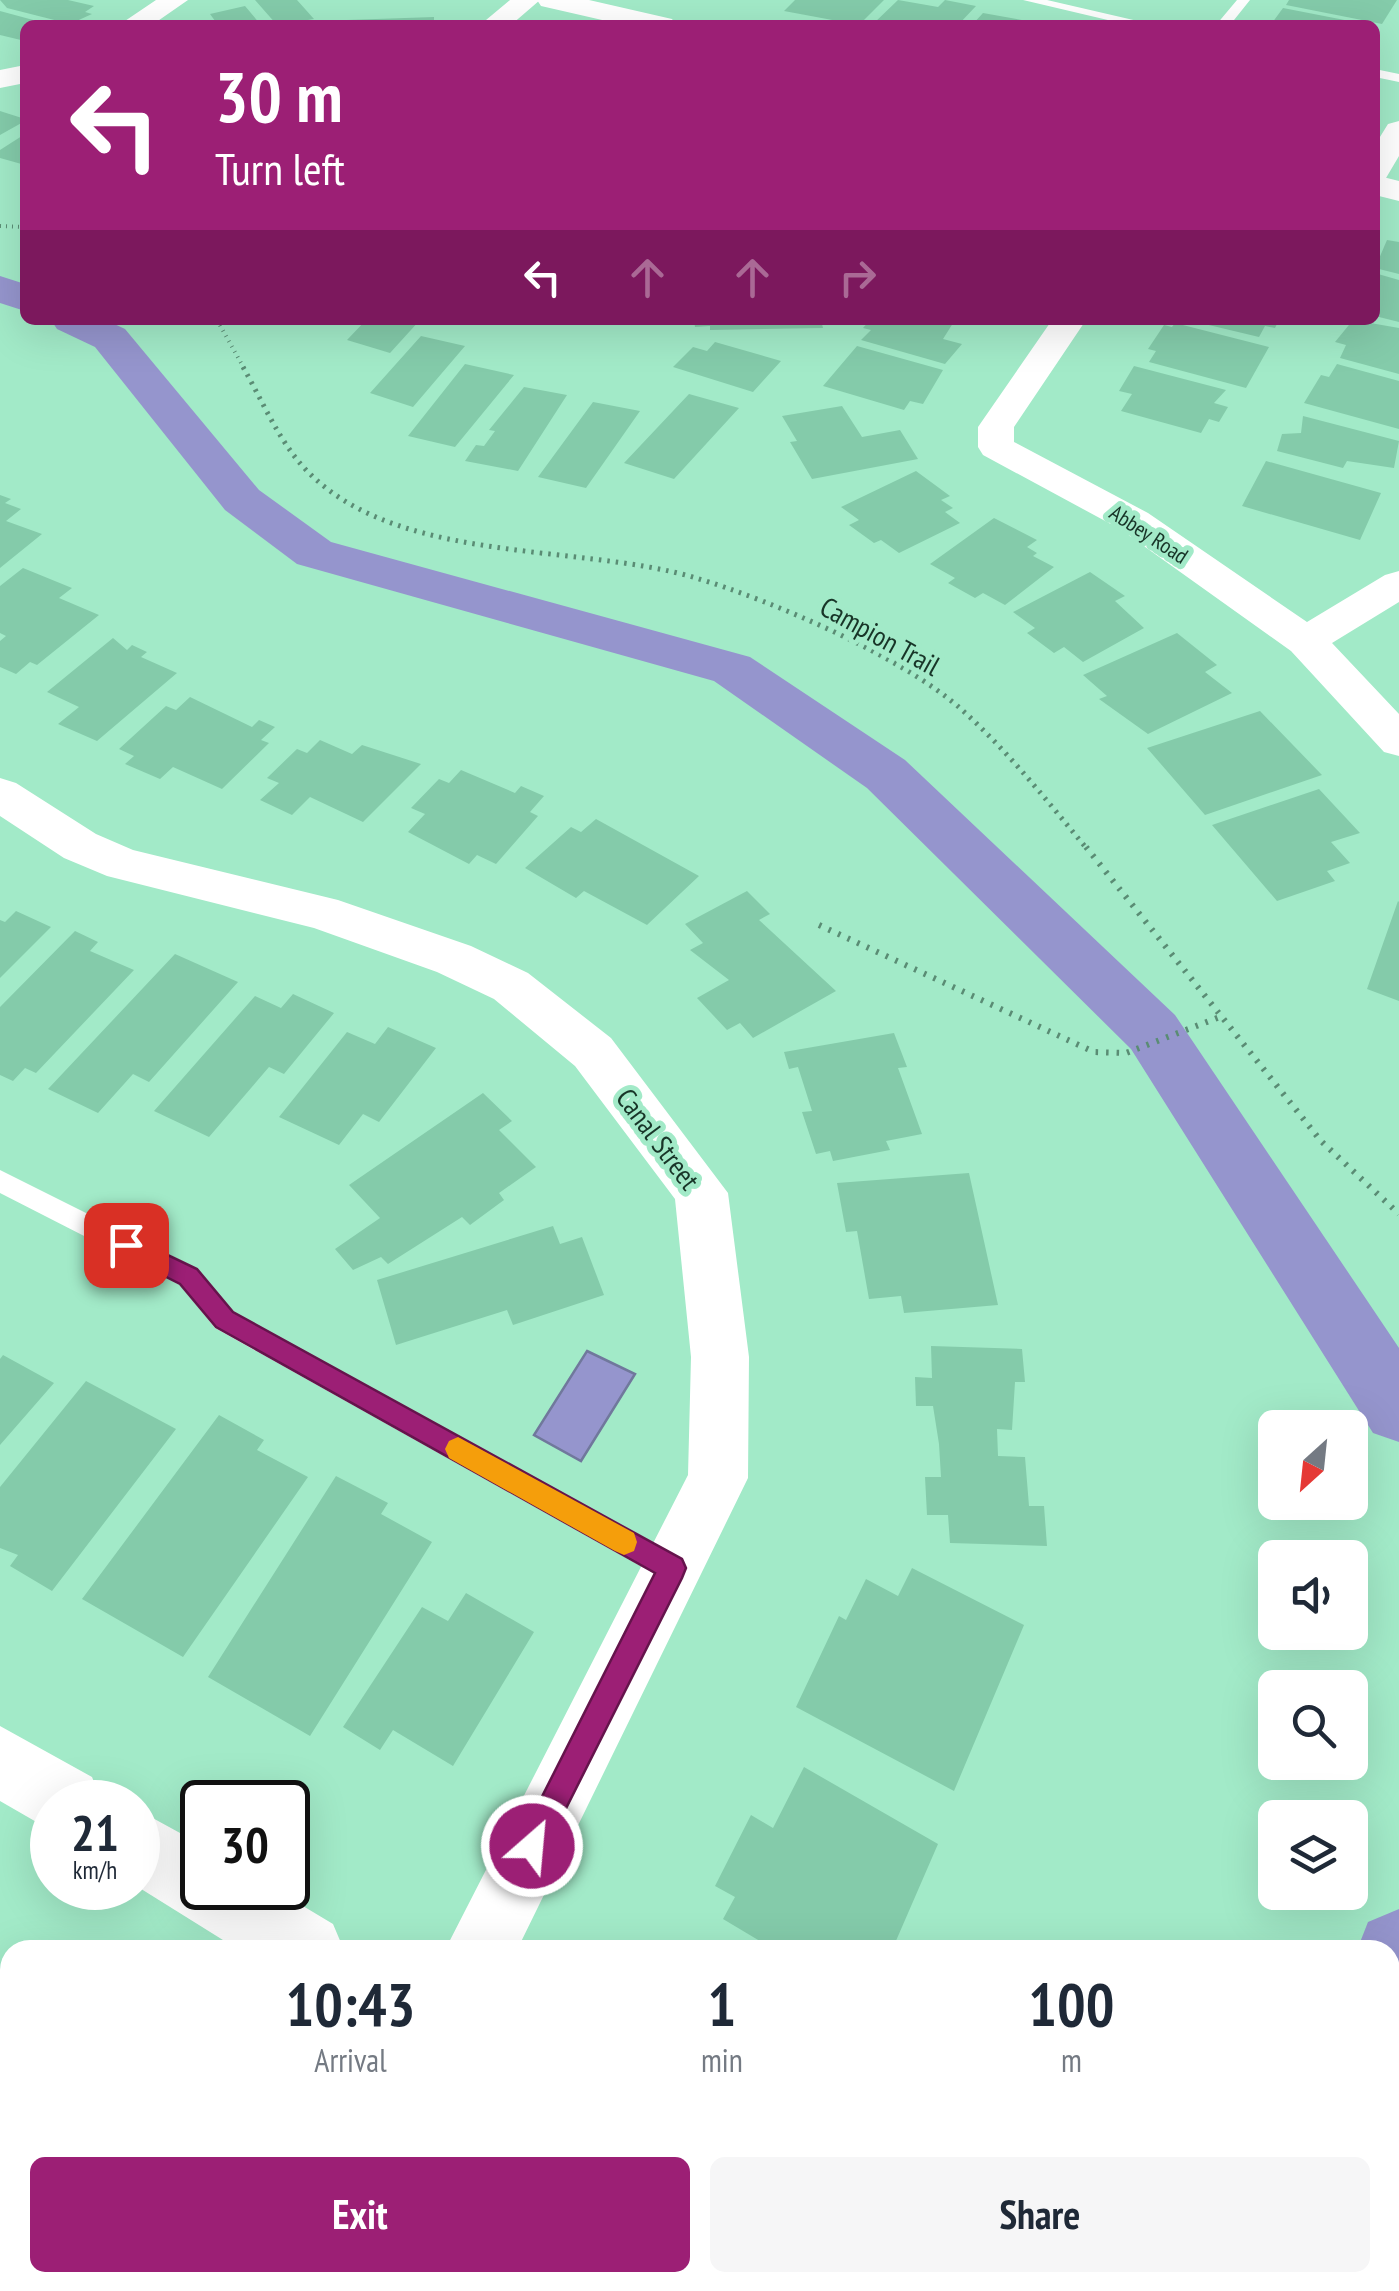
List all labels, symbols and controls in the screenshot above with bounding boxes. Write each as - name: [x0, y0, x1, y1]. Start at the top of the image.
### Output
- text: 30 m: [215, 51, 343, 141]
- icon: left: [50, 60, 180, 190]
- text: Turn left: [215, 139, 345, 197]
- icon: left: [515, 250, 570, 305]
- icon: ahead: [620, 250, 675, 305]
- icon: ahead: [725, 250, 780, 305]
- icon: right: [830, 250, 885, 305]
- street label: Abbey Road: [1104, 498, 1194, 570]
- street label: Campion Trail: [814, 588, 947, 684]
- street label: Canal Street: [608, 1081, 709, 1197]
- pin: [84, 1203, 169, 1288]
- icon: arrive: [99, 1218, 154, 1273]
- north arrow: [1258, 1410, 1368, 1520]
- map controls: [1258, 1410, 1368, 1910]
- button: sound: [1258, 1540, 1368, 1650]
- button: search: [1258, 1670, 1368, 1780]
- speed limit sign: 30: [180, 1780, 310, 1910]
- position arrow: [480, 1794, 584, 1898]
- text: 21: [71, 1800, 119, 1865]
- button: layers: [1258, 1800, 1368, 1910]
- text: km/h: [73, 1854, 117, 1886]
- text: 10:43: [286, 1965, 415, 2043]
- text: 1: [708, 1965, 736, 2043]
- text: 100: [1028, 1965, 1114, 2043]
- text: Arrival: [314, 2039, 387, 2081]
- text: min: [701, 2039, 743, 2081]
- text: m: [1061, 2039, 1082, 2081]
- button: Exit: [30, 2157, 690, 2272]
- button: Share: [710, 2157, 1370, 2272]

